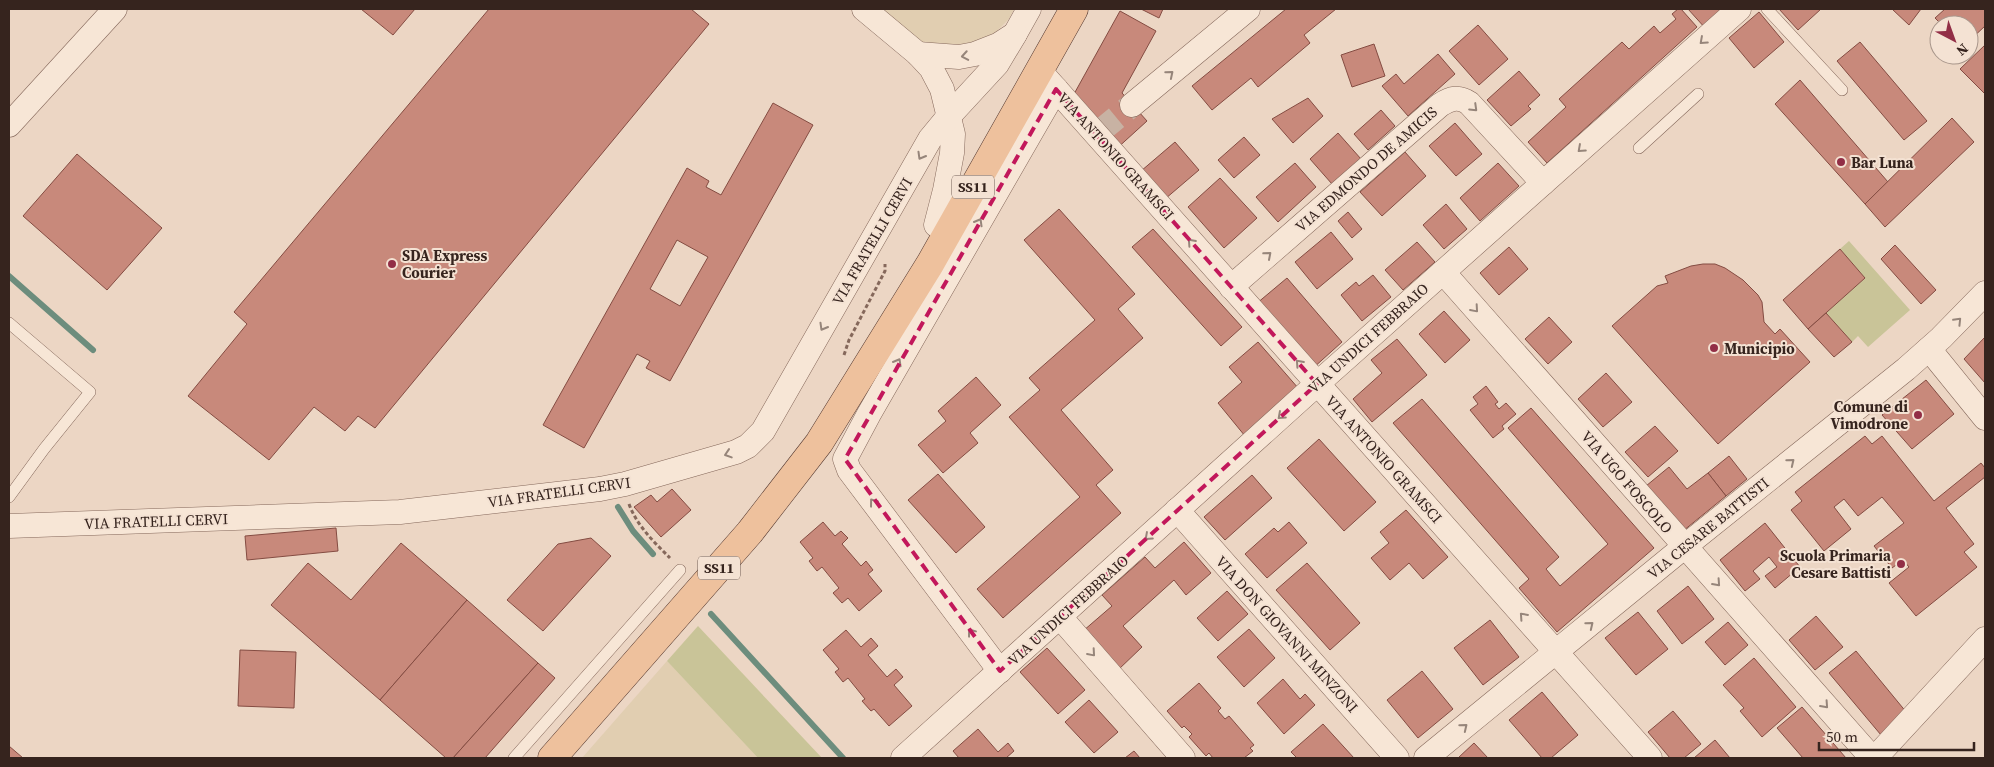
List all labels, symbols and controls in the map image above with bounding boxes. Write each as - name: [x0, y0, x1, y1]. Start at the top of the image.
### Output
- north arrow: [1929, 15, 1979, 65]
- one-way arrow: [1699, 35, 1708, 44]
- text: N: [1952, 39, 1973, 61]
- one-way arrow: [961, 50, 970, 60]
- one-way arrow: [1164, 70, 1173, 79]
- street label: VIA ANTONIO GRAMSCI: [1053, 88, 1179, 224]
- street label: VIA EDMONDO DE AMICIS: [1291, 101, 1442, 237]
- one-way arrow: [1468, 102, 1477, 111]
- one-way arrow: [1577, 143, 1586, 152]
- one-way arrow: [917, 150, 927, 159]
- place label: Bar Luna: [1851, 152, 1915, 173]
- marker: Bar Luna: [1835, 156, 1847, 168]
- street label: VIA FRATELLI CERVI: [827, 173, 917, 309]
- road number: SS11: [952, 176, 994, 198]
- one-way arrow: [973, 218, 983, 227]
- one-way arrow: [1188, 238, 1197, 247]
- place label: SDA Express Courier: [402, 245, 487, 283]
- one-way arrow: [1262, 251, 1271, 260]
- marker: SDA Express Courier: [386, 258, 398, 270]
- street label: VIA UNDICI FEBBRAIO: [1303, 278, 1433, 398]
- one-way arrow: [1469, 303, 1478, 312]
- one-way arrow: [1952, 318, 1961, 327]
- one-way arrow: [819, 322, 829, 331]
- place label: Municipio: [1724, 338, 1795, 359]
- marker: Municipio: [1708, 342, 1720, 354]
- one-way arrow: [892, 359, 902, 368]
- one-way arrow: [1296, 360, 1305, 369]
- street label: VIA ANTONIO GRAMSCI: [1321, 391, 1447, 527]
- place label: Comune di Vimodrone: [1831, 396, 1908, 434]
- marker: Comune di Vimodrone: [1912, 409, 1924, 421]
- one-way arrow: [1278, 411, 1287, 420]
- street label: VIA UGO FOSCOLO: [1576, 426, 1678, 538]
- one-way arrow: [724, 448, 733, 458]
- one-way arrow: [1785, 459, 1794, 467]
- street label: VIA FRATELLI CERVI: [486, 472, 632, 512]
- street label: VIA CESARE BATTISTI: [1643, 472, 1773, 584]
- one-way arrow: [870, 498, 879, 508]
- street label: VIA FRATELLI CERVI: [84, 508, 228, 534]
- one-way arrow: [1144, 531, 1153, 540]
- place label: Scuola Primaria Cesare Battisti: [1780, 545, 1892, 583]
- street label: VIA UNDICI FEBBRAIO: [1003, 550, 1133, 670]
- street label: VIA DON GIOVANNI MINZONI: [1211, 551, 1363, 717]
- road number: SS11: [698, 556, 740, 580]
- marker: Scuola Primaria Cesare Battisti: [1895, 558, 1907, 570]
- one-way arrow: [1711, 578, 1720, 587]
- one-way arrow: [1520, 613, 1529, 622]
- one-way arrow: [1584, 622, 1593, 630]
- one-way arrow: [968, 628, 977, 638]
- one-way arrow: [1086, 648, 1095, 657]
- one-way arrow: [1819, 699, 1828, 708]
- scale bar: [1819, 720, 1974, 752]
- one-way arrow: [1458, 725, 1467, 733]
- text: 50 m: [1826, 726, 1858, 747]

